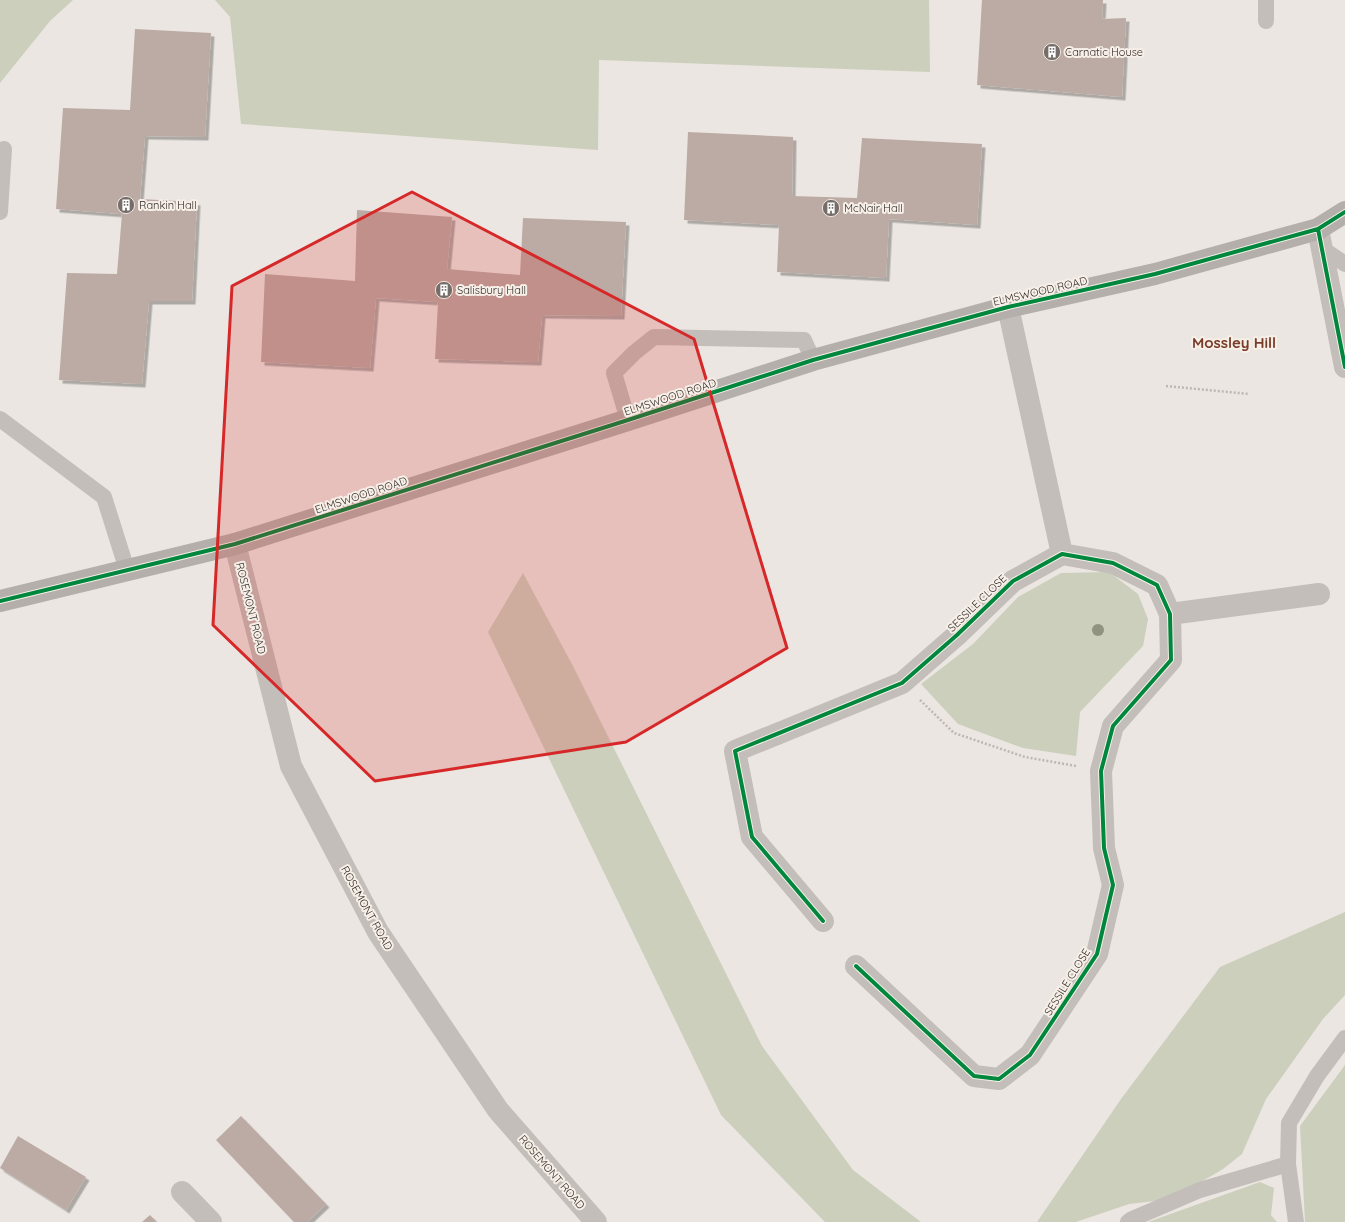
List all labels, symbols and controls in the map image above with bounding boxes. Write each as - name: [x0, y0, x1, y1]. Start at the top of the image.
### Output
- building icon: Carnatic House: [1042, 42, 1062, 62]
- place label: Carnatic House: [1065, 45, 1143, 59]
- building icon: Rankin Hall: [116, 195, 136, 215]
- place label: Rankin Hall: [139, 198, 197, 212]
- building icon: McNair Hall: [821, 198, 841, 218]
- place label: McNair Hall: [844, 201, 903, 215]
- street label: ELMSWOOD ROAD: [991, 273, 1089, 309]
- building icon: Salisbury Hall: [434, 280, 454, 300]
- place label: Salisbury Hall: [457, 283, 526, 297]
- district label: Mossley Hill: [1192, 333, 1276, 352]
- street label: ELMSWOOD ROAD: [622, 375, 718, 419]
- street label: ELMSWOOD ROAD: [313, 473, 409, 517]
- street label: ROSEMONT ROAD: [233, 561, 269, 655]
- street label: SESSILE CLOSE: [945, 571, 1009, 635]
- street label: ROSEMONT ROAD: [338, 864, 396, 953]
- street label: SESSILE CLOSE: [1041, 946, 1093, 1018]
- street label: ROSEMONT ROAD: [516, 1132, 588, 1212]

